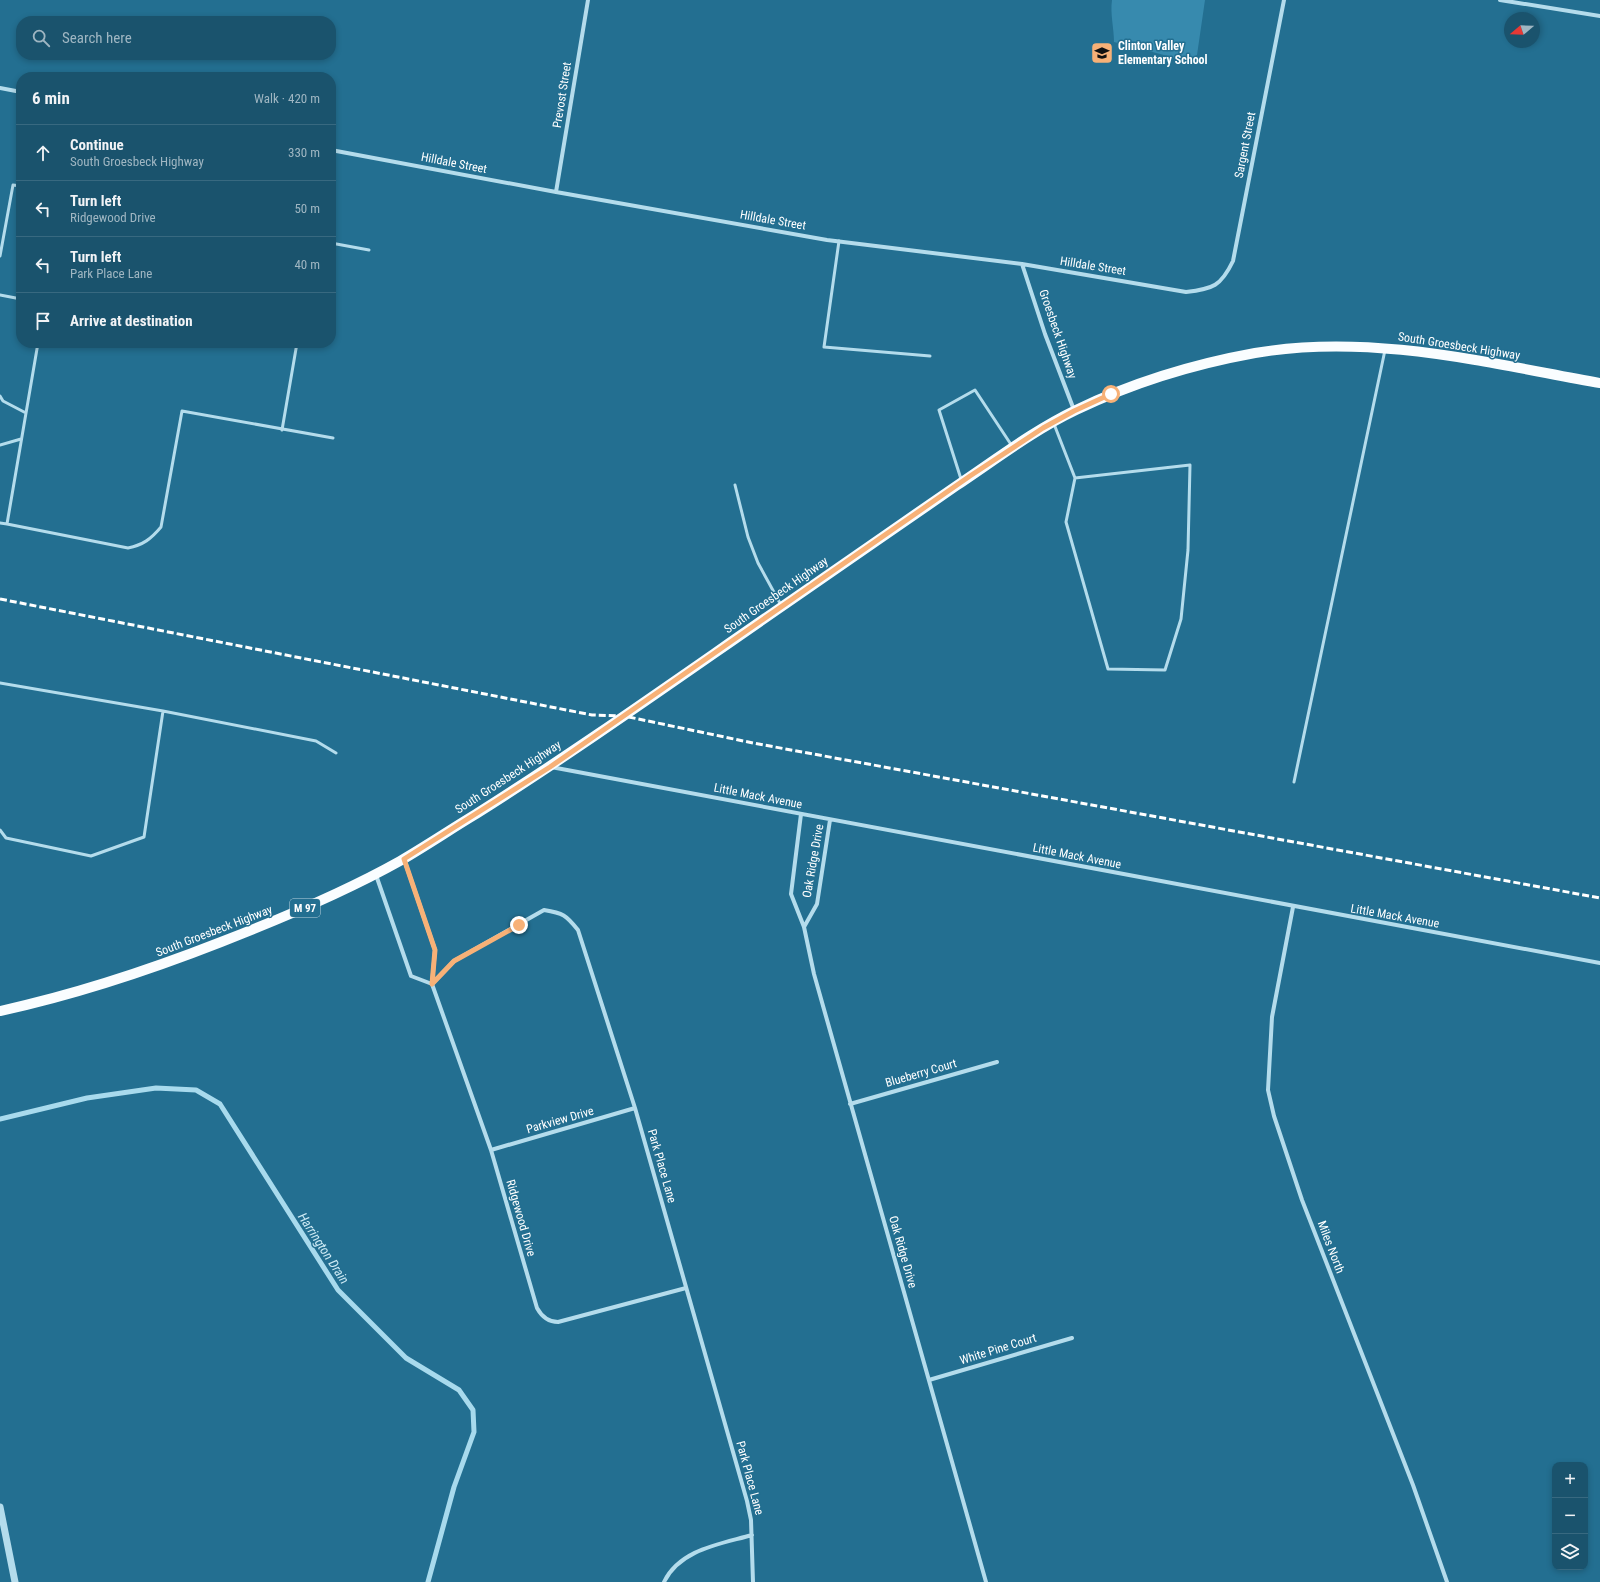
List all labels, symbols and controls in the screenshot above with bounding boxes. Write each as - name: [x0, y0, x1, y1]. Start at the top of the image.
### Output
- north arrow: [1504, 12, 1540, 48]
- search box: [16, 16, 336, 60]
- icon: search: [30, 27, 52, 49]
- text: Search here: [62, 29, 132, 47]
- place label: Clinton Valley Elementary School: [1118, 39, 1208, 67]
- school or university icon: Clinton Valley Elementary School: [1089, 40, 1115, 66]
- street label: Prevost Street: [550, 61, 574, 129]
- text: 6 min: [32, 88, 70, 108]
- text: Walk · 420 m: [254, 91, 320, 106]
- street label: Sargent Street: [1232, 110, 1258, 179]
- text: Continue: [70, 136, 124, 154]
- icon: ahead: [32, 142, 54, 164]
- text: 330 m: [288, 145, 320, 160]
- street label: Hilldale Street: [420, 150, 488, 176]
- text: South Groesbeck Highway: [70, 154, 204, 169]
- text: Turn left: [70, 192, 121, 210]
- icon: left: [32, 198, 54, 220]
- text: 50 m: [294, 201, 320, 216]
- street label: Hilldale Street: [739, 207, 807, 233]
- text: Ridgewood Drive: [70, 210, 156, 225]
- text: Turn left: [70, 248, 121, 266]
- icon: left: [32, 254, 54, 276]
- street label: Hilldale Street: [1059, 254, 1127, 278]
- text: 40 m: [294, 257, 320, 272]
- text: Park Place Lane: [70, 266, 152, 281]
- street label: Groesbeck Highway: [1036, 288, 1080, 380]
- icon: arrive: [32, 310, 54, 332]
- text: Arrive at destination: [70, 312, 193, 330]
- street label: South Groesbeck Highway: [1397, 329, 1521, 363]
- route start: [1102, 385, 1120, 403]
- street label: South Groesbeck Highway: [721, 554, 831, 636]
- street label: South Groesbeck Highway: [452, 737, 564, 817]
- street label: Little Mack Avenue: [713, 781, 804, 812]
- street label: Oak Ridge Drive: [800, 823, 826, 899]
- street label: Little Mack Avenue: [1032, 841, 1123, 872]
- road number: M 97: [290, 899, 320, 917]
- street label: Little Mack Avenue: [1350, 901, 1441, 931]
- street label: South Groesbeck Highway: [154, 902, 274, 960]
- route end: [510, 916, 528, 934]
- street label: Blueberry Court: [884, 1056, 959, 1090]
- street label: Parkview Drive: [525, 1104, 596, 1136]
- street label: Park Place Lane: [645, 1127, 679, 1205]
- street label: Ridgewood Drive: [503, 1178, 539, 1258]
- water label: Harrington Drain: [295, 1210, 352, 1287]
- street label: Oak Ridge Drive: [886, 1214, 920, 1290]
- street label: Miles North: [1315, 1219, 1347, 1275]
- street label: White Pine Court: [958, 1331, 1038, 1367]
- street label: Park Place Lane: [733, 1439, 767, 1517]
- map controls: [1552, 1462, 1588, 1570]
- button: +: [1552, 1462, 1588, 1498]
- button: −: [1552, 1498, 1588, 1534]
- button: layers: [1552, 1534, 1588, 1570]

